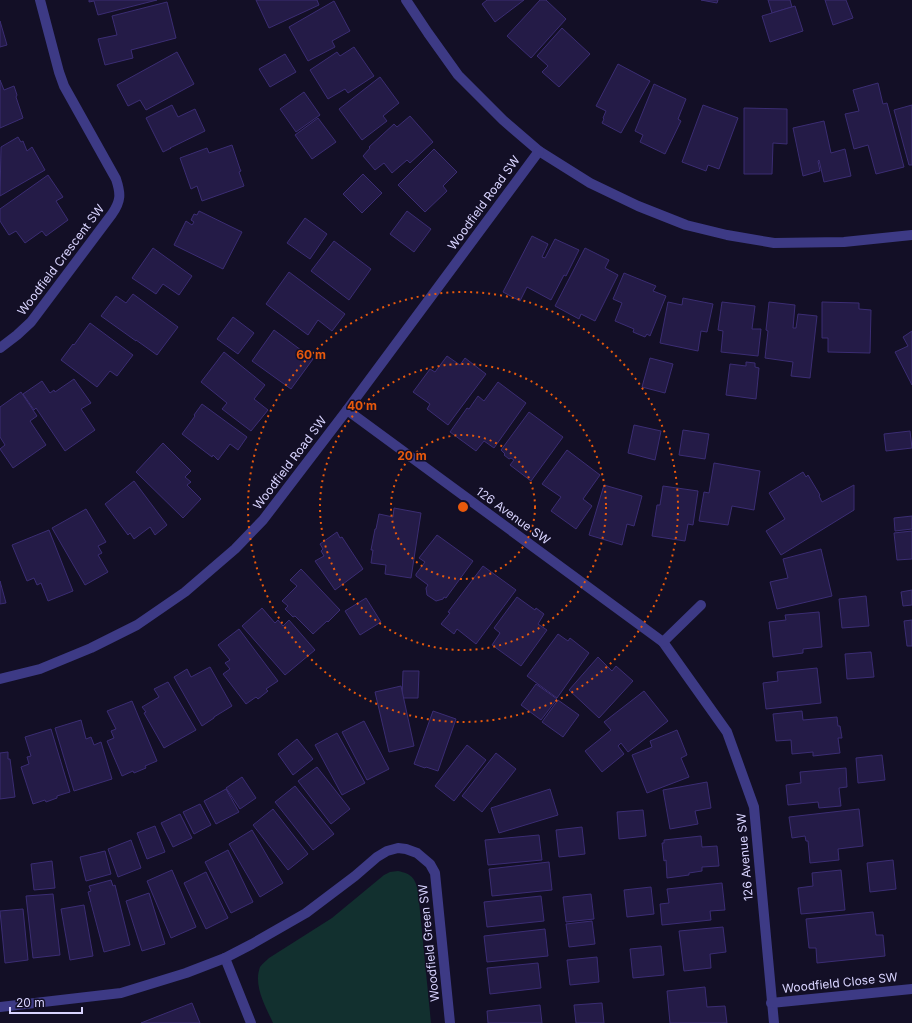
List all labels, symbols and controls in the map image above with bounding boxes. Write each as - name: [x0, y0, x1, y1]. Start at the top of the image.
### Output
- street label: Woodfield Road SW: [444, 153, 523, 253]
- street label: Woodfield Crescent SW: [14, 201, 107, 318]
- text: 60 m: [296, 347, 326, 362]
- text: 40 m: [347, 398, 377, 413]
- street label: Woodfield Road SW: [250, 413, 330, 512]
- text: 20 m: [397, 448, 427, 463]
- street label: 126 Avenue SW: [473, 484, 553, 548]
- centre of rings: [456, 500, 470, 514]
- street label: 126 Avenue SW: [733, 812, 756, 902]
- street label: Woodfield Green SW: [415, 883, 442, 1003]
- street label: Woodfield Close SW: [781, 969, 899, 996]
- scale bar: [10, 989, 82, 1015]
- text: 20 m: [16, 995, 45, 1010]

